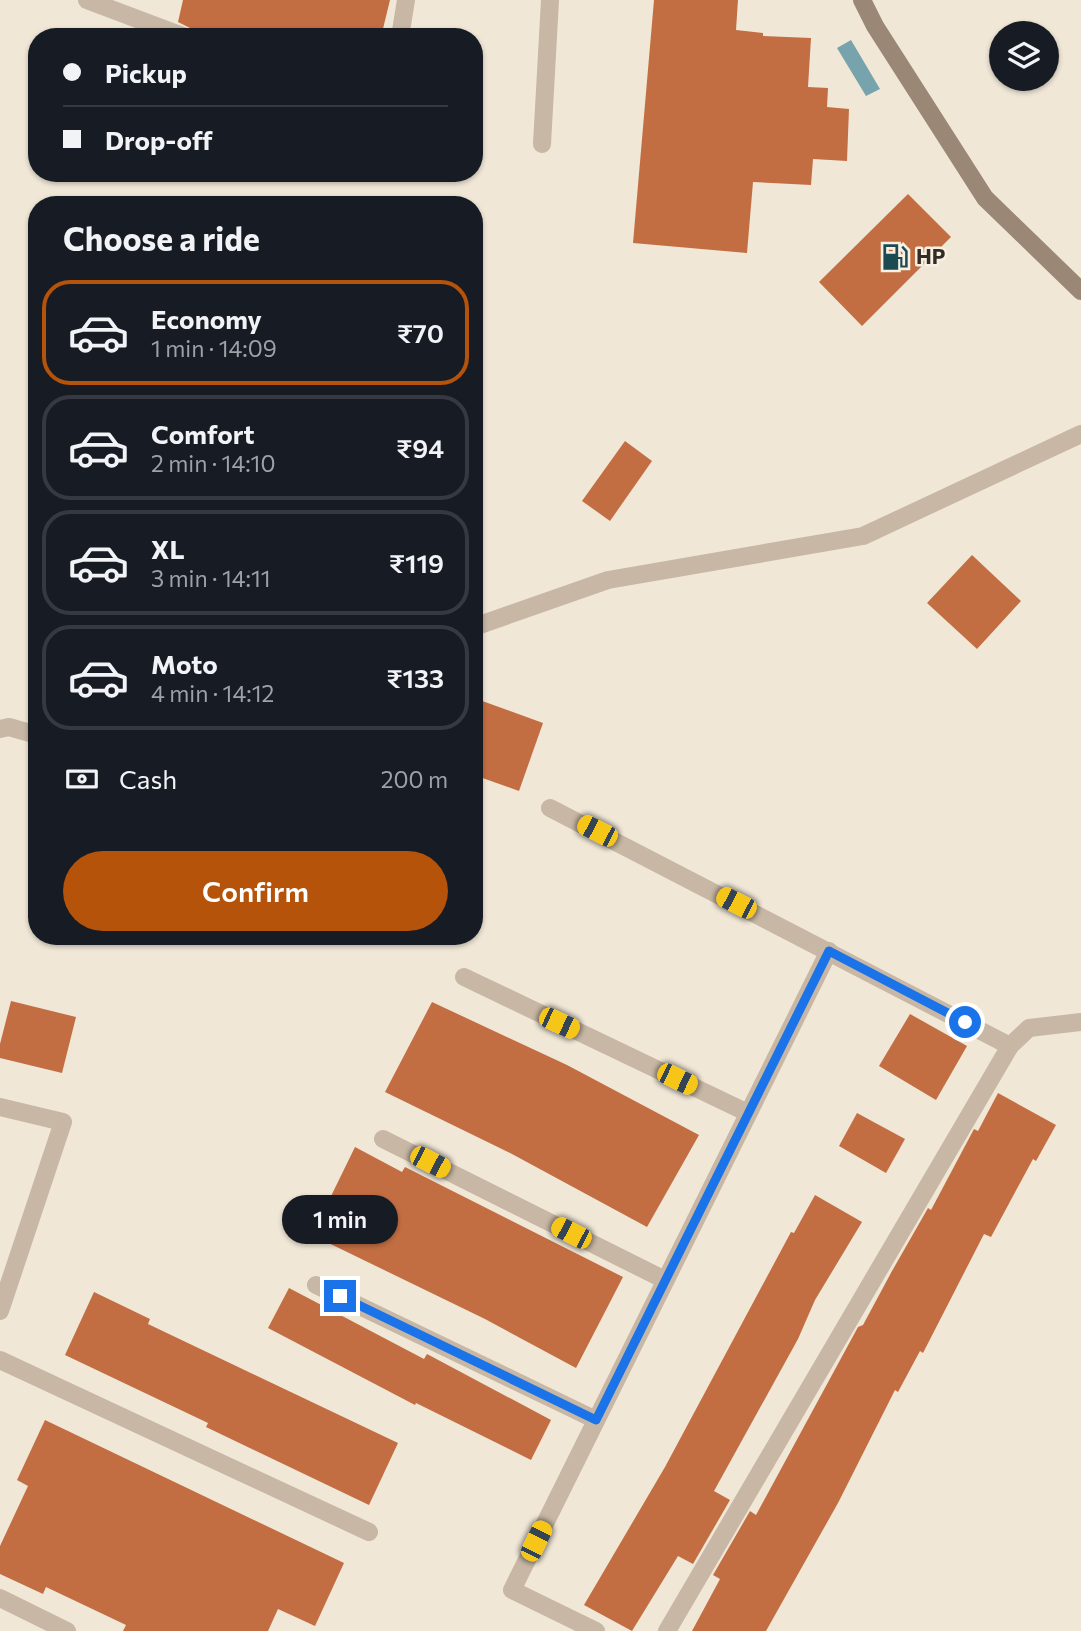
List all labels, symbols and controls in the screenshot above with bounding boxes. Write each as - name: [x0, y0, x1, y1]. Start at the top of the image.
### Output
- map controls: [989, 21, 1059, 91]
- button: layers: [989, 21, 1059, 91]
- text: Pickup: [105, 57, 187, 88]
- text: Drop-off: [105, 124, 212, 155]
- text: Choose a ride: [63, 218, 260, 258]
- fuel station icon: HP: [880, 242, 910, 272]
- place label: HP: [916, 243, 945, 268]
- icon: car: [67, 301, 130, 364]
- text: Economy: [151, 303, 262, 334]
- text: ₹70: [397, 317, 444, 348]
- text: 1 min · 14:09: [151, 334, 277, 362]
- icon: car: [67, 416, 130, 479]
- text: Comfort: [151, 418, 254, 449]
- text: ₹94: [396, 432, 444, 463]
- text: 2 min · 14:10: [151, 449, 275, 477]
- icon: car: [67, 531, 130, 594]
- text: XL: [151, 533, 185, 564]
- text: ₹119: [389, 547, 444, 578]
- text: 3 min · 14:11: [151, 564, 271, 592]
- icon: car: [67, 646, 130, 709]
- text: Moto: [151, 648, 218, 679]
- text: ₹133: [387, 662, 444, 693]
- text: 4 min · 14:12: [151, 679, 274, 707]
- icon: cash: [63, 760, 101, 798]
- text: Cash: [119, 763, 177, 794]
- text: 200 m: [381, 765, 448, 793]
- car: [574, 812, 621, 850]
- button: Confirm: [63, 851, 448, 931]
- car: [713, 884, 760, 922]
- car: [536, 1005, 583, 1041]
- route start: [949, 1006, 981, 1038]
- car: [654, 1060, 701, 1098]
- car: [407, 1143, 454, 1181]
- callout: 1 min: [282, 1194, 398, 1244]
- text: 1 min: [313, 1205, 367, 1233]
- car: [548, 1214, 595, 1252]
- route end: [324, 1280, 356, 1312]
- car: [518, 1518, 555, 1564]

